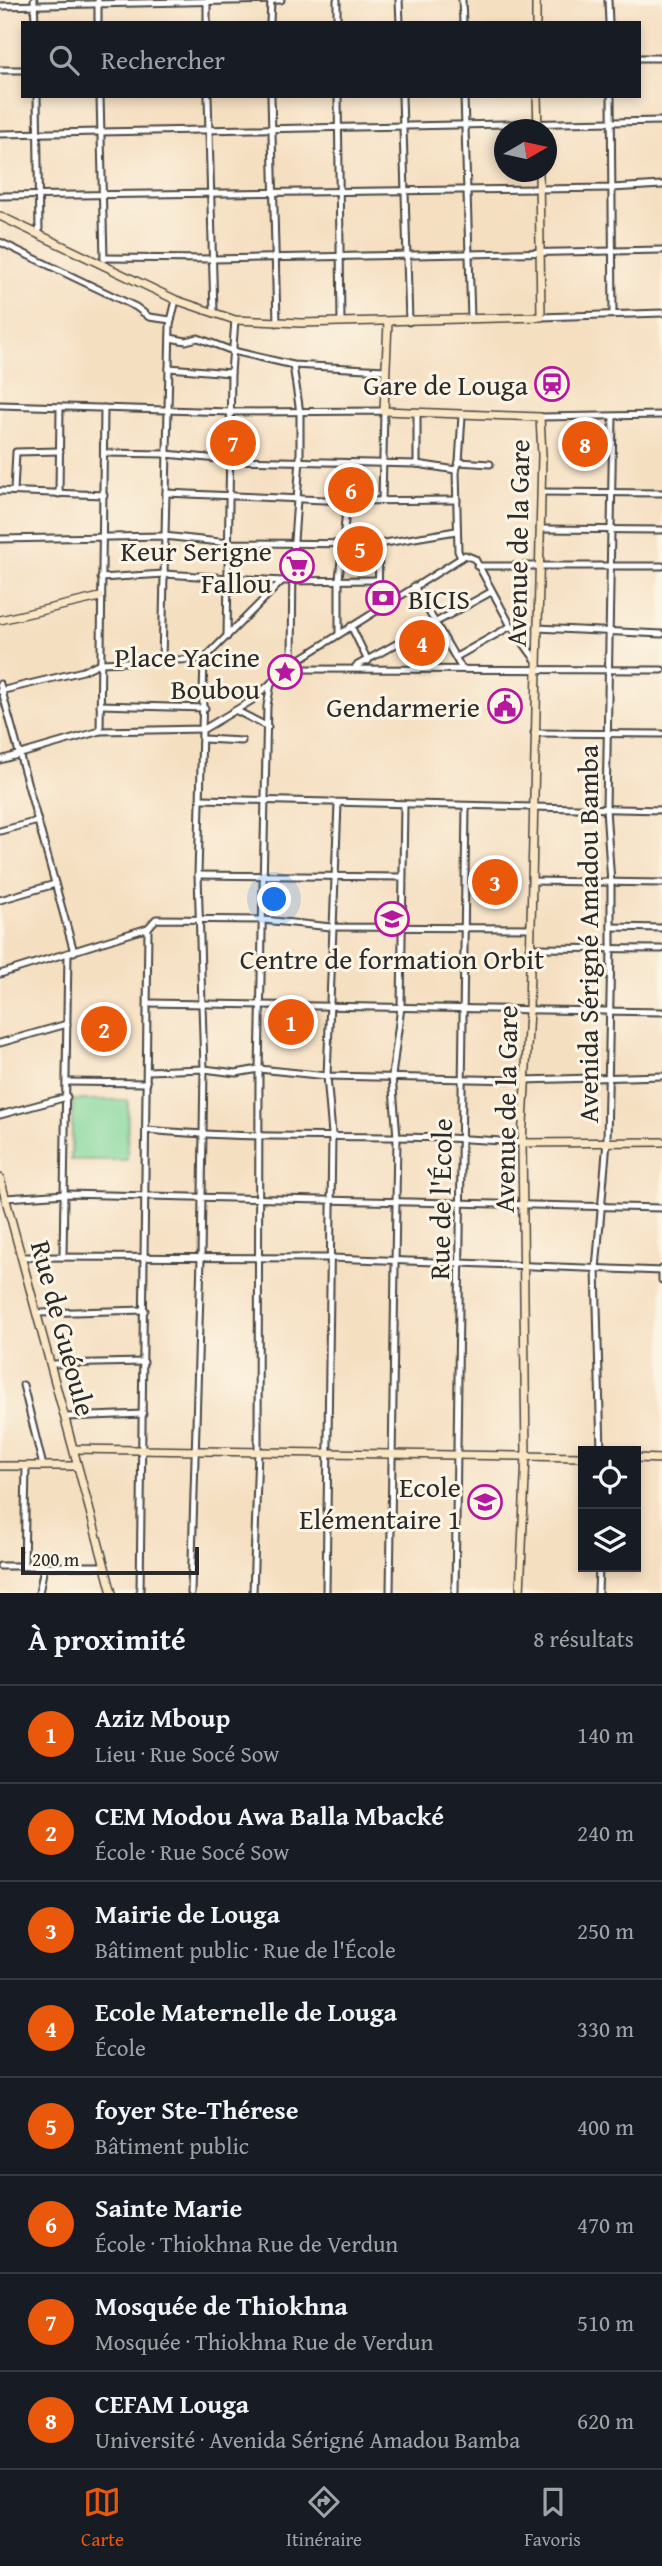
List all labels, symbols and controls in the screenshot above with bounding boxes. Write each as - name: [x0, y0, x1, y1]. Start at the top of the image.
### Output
- search box: [21, 21, 641, 98]
- text: Rechercher: [101, 40, 225, 79]
- icon: search: [45, 41, 83, 79]
- north arrow: [494, 119, 557, 182]
- place label: Gare de Louga: [363, 364, 529, 405]
- station icon: Gare de Louga: [533, 365, 571, 403]
- pin: 7: [210, 417, 256, 469]
- pin: 8: [562, 418, 608, 470]
- street label: Avenue de la Gare: [495, 439, 539, 647]
- pin: 6: [328, 464, 374, 516]
- pin: 5: [337, 523, 383, 575]
- place label: Keur Serigne Fallou: [120, 530, 272, 603]
- supermarket icon: Keur Serigne Fallou: [278, 547, 316, 585]
- place label: BICIS: [408, 578, 470, 619]
- bank icon: BICIS: [364, 579, 402, 617]
- pin: 4: [399, 617, 445, 669]
- place label: Place Yacine Boubou: [115, 636, 260, 709]
- place icon: Place Yacine Boubou: [266, 653, 304, 691]
- place label: Gendarmerie: [326, 686, 480, 727]
- public building icon: Gendarmerie: [486, 687, 524, 725]
- street label: Avenida Sérigné Amadou Bamba: [567, 744, 608, 1123]
- pin: 3: [472, 856, 518, 908]
- your location: [257, 882, 291, 916]
- school or university icon: Centre de formation Orbit: [373, 900, 411, 938]
- place label: Centre de formation Orbit: [240, 938, 544, 979]
- pin: 1: [268, 996, 314, 1048]
- pin: 2: [81, 1003, 127, 1055]
- street label: Avenue de la Gare: [483, 1005, 527, 1213]
- street label: Rue de l'École: [418, 1118, 462, 1280]
- street label: Rue de Guéoule: [21, 1236, 107, 1420]
- map controls: [578, 1446, 641, 1572]
- button: locate: [578, 1446, 641, 1509]
- place label: Ecole Elémentaire 1: [299, 1466, 461, 1539]
- school or university icon: Ecole Elémentaire 1: [466, 1483, 504, 1521]
- button: layers: [578, 1509, 641, 1572]
- scale bar: [21, 1544, 200, 1576]
- text: 200 m: [32, 1545, 79, 1573]
- text: À proximité: [28, 1617, 186, 1661]
- text: 8 résultats: [533, 1622, 634, 1655]
- text: Aziz Mboup: [95, 1698, 230, 1737]
- text: 1: [45, 1718, 57, 1751]
- text: 140 m: [577, 1718, 634, 1751]
- text: Lieu · Rue Socé Sow: [95, 1737, 279, 1770]
- text: CEM Modou Awa Balla Mbacké: [95, 1796, 444, 1835]
- text: 2: [45, 1816, 57, 1849]
- text: 240 m: [577, 1816, 634, 1849]
- text: École · Rue Socé Sow: [95, 1835, 289, 1868]
- text: Mairie de Louga: [95, 1894, 280, 1933]
- text: 3: [45, 1914, 57, 1947]
- text: 250 m: [577, 1914, 634, 1947]
- text: Bâtiment public · Rue de l'École: [95, 1933, 396, 1966]
- text: Ecole Maternelle de Louga: [95, 1992, 397, 2031]
- text: 4: [45, 2012, 57, 2045]
- text: 330 m: [577, 2012, 634, 2045]
- text: École: [95, 2031, 146, 2064]
- text: foyer Ste-Thérese: [95, 2090, 299, 2129]
- text: 5: [45, 2110, 57, 2143]
- text: 400 m: [577, 2110, 634, 2143]
- text: Bâtiment public: [95, 2129, 249, 2162]
- text: Sainte Marie: [95, 2188, 242, 2227]
- text: 6: [45, 2208, 57, 2241]
- text: 470 m: [577, 2208, 634, 2241]
- text: École · Thiokhna Rue de Verdun: [95, 2227, 398, 2260]
- text: Mosquée de Thiokhna: [95, 2286, 348, 2325]
- text: 7: [45, 2306, 57, 2339]
- text: 510 m: [577, 2306, 634, 2339]
- text: Mosquée · Thiokhna Rue de Verdun: [95, 2325, 433, 2358]
- text: CEFAM Louga: [95, 2384, 249, 2423]
- text: 8: [45, 2404, 57, 2437]
- text: 620 m: [577, 2404, 634, 2437]
- text: Université · Avenida Sérigné Amadou Bamba: [95, 2423, 520, 2456]
- tab: Carte: [81, 2483, 124, 2553]
- tab: Itinéraire: [286, 2483, 362, 2553]
- tab: Favoris: [524, 2483, 581, 2553]

